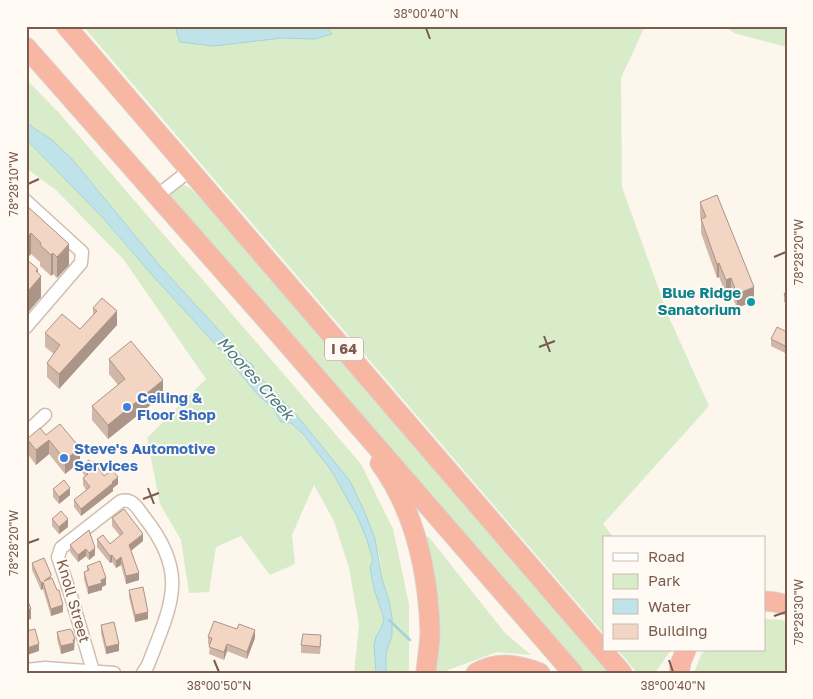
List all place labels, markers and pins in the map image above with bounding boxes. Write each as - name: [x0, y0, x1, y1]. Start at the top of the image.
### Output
- place label: Blue Ridge Sanatorium: [657, 283, 741, 318]
- marker: Blue Ridge Sanatorium: [745, 296, 757, 308]
- place label: Ceiling & Floor Shop: [137, 388, 216, 423]
- marker: Ceiling & Floor Shop: [121, 401, 133, 413]
- place label: Steve's Automotive Services: [74, 439, 216, 474]
- marker: Steve's Automotive Services: [58, 452, 70, 464]

